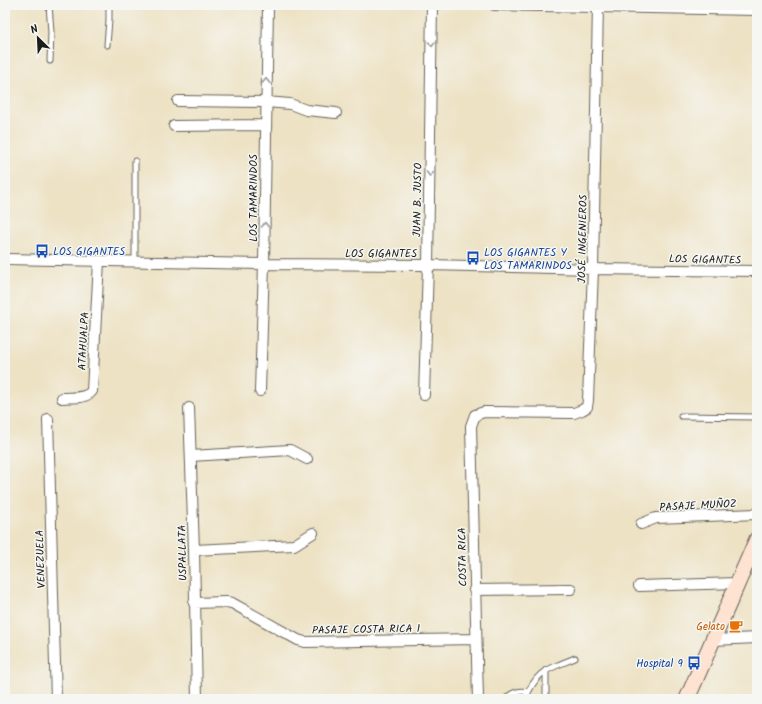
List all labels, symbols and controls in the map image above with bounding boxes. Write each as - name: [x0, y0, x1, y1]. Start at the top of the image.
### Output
- north arrow: [18, 18, 58, 58]
- text: N: [28, 20, 41, 39]
- one-way arrow: [428, 41, 436, 47]
- one-way arrow: [262, 78, 271, 84]
- street label: LOS TAMARINDOS: [245, 154, 263, 242]
- street label: JUAN B. JUSTO: [408, 162, 428, 237]
- one-way arrow: [426, 171, 434, 177]
- street label: JOSÉ INGENIEROS: [573, 194, 593, 284]
- one-way arrow: [260, 222, 269, 228]
- bus stop icon: LOS GIGANTES: [34, 243, 50, 259]
- place label: LOS GIGANTES: [53, 243, 125, 261]
- place label: LOS GIGANTES Y LOS TAMARINDOS: [484, 244, 572, 275]
- street label: LOS GIGANTES: [345, 245, 417, 263]
- bus stop icon: LOS GIGANTES Y LOS TAMARINDOS: [465, 250, 481, 266]
- street label: LOS GIGANTES: [669, 250, 741, 270]
- street label: ATAHUALPA: [73, 311, 95, 371]
- street label: PASAJE MUÑOZ: [659, 495, 737, 517]
- street label: USPALLATA: [174, 524, 192, 581]
- street label: COSTA RICA: [453, 527, 473, 587]
- street label: VENEZUELA: [31, 529, 51, 589]
- place label: Gelato: [696, 618, 725, 636]
- cafe icon: Gelato: [728, 618, 744, 634]
- street label: PASAJE COSTA RICA 1: [312, 620, 420, 640]
- place label: Hospital 9: [636, 655, 684, 673]
- bus stop icon: Hospital 9: [686, 655, 702, 671]

